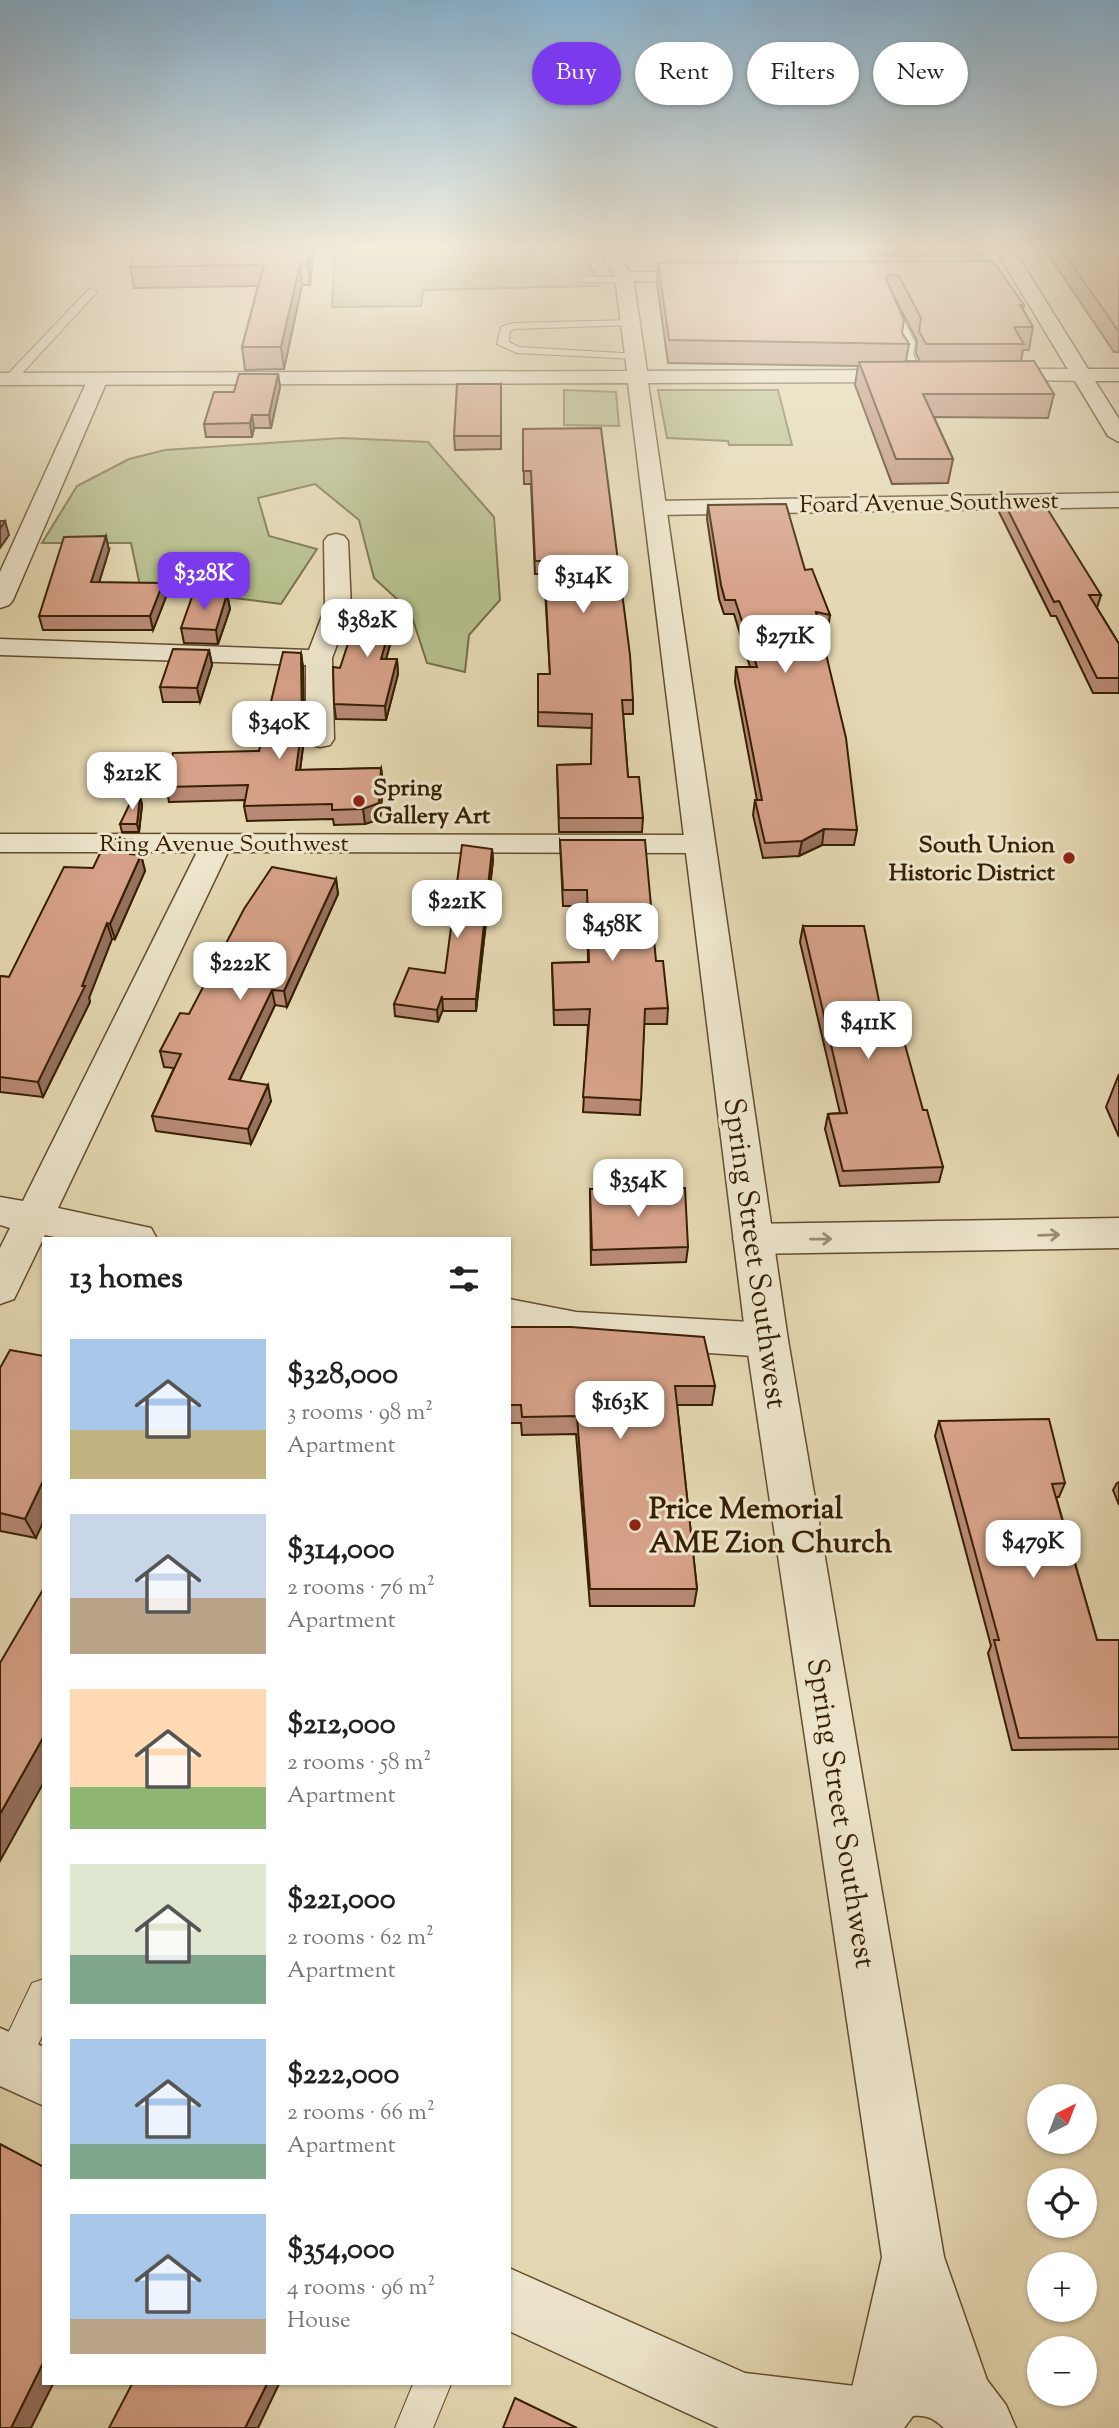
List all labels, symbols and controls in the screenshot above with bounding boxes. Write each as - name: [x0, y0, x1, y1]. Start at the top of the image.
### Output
- chip: Buy: [532, 42, 621, 105]
- chip: Rent: [635, 42, 733, 105]
- chip: Filters: [747, 42, 859, 105]
- chip: New: [873, 42, 968, 105]
- street label: Foard Avenue Southwest: [799, 485, 1059, 523]
- pin: $328K: [155, 552, 253, 612]
- pin: $314K: [534, 556, 632, 615]
- text: $328K: [174, 558, 234, 591]
- text: $314K: [554, 561, 612, 594]
- pin: $382K: [318, 600, 416, 659]
- text: $382K: [337, 605, 397, 638]
- pin: $271K: [736, 616, 834, 675]
- text: $271K: [755, 621, 815, 654]
- pin: $340K: [230, 702, 328, 761]
- text: $340K: [248, 707, 310, 740]
- pin: $212K: [83, 752, 181, 812]
- text: $212K: [103, 758, 161, 791]
- place label: Spring Gallery Art: [373, 772, 491, 834]
- marker: Spring Gallery Art: [351, 793, 367, 809]
- street label: Ring Avenue Southwest: [99, 828, 349, 862]
- place label: South Union Historic District: [889, 829, 1056, 891]
- marker: South Union Historic District: [1061, 850, 1077, 866]
- pin: $221K: [408, 880, 506, 940]
- text: $221K: [428, 886, 486, 919]
- pin: $458K: [563, 904, 661, 963]
- text: $458K: [582, 909, 642, 942]
- pin: $222K: [191, 942, 289, 1002]
- text: $222K: [209, 948, 271, 981]
- pin: $411K: [819, 1002, 917, 1061]
- text: $411K: [840, 1007, 896, 1040]
- street label: Spring Street Southwest: [710, 1095, 797, 1411]
- pin: $354K: [589, 1160, 687, 1219]
- text: $354K: [609, 1165, 667, 1198]
- one-way arrow: [1037, 1229, 1060, 1242]
- one-way arrow: [810, 1232, 833, 1245]
- text: 13 homes: [70, 1258, 183, 1301]
- icon: filters: [445, 1260, 483, 1298]
- text: $328,000: [287, 1354, 398, 1397]
- icon: home: [126, 1367, 210, 1451]
- pin: $163K: [571, 1382, 669, 1441]
- text: $163K: [591, 1387, 649, 1420]
- text: 3 rooms · 98 m²: [287, 1397, 433, 1430]
- text: Apartment: [287, 1430, 396, 1463]
- place label: Price Memorial AME Zion Church: [649, 1489, 893, 1566]
- marker: Price Memorial AME Zion Church: [627, 1517, 643, 1533]
- pin: $479K: [984, 1520, 1082, 1580]
- text: $479K: [1002, 1526, 1064, 1559]
- text: $314,000: [287, 1529, 395, 1572]
- icon: home: [126, 1542, 210, 1626]
- text: 2 rooms · 76 m²: [287, 1572, 435, 1605]
- text: Apartment: [287, 1605, 396, 1638]
- street label: Spring Street Southwest: [794, 1655, 885, 1972]
- text: $212,000: [287, 1704, 396, 1747]
- icon: home: [126, 1717, 210, 1801]
- text: 2 rooms · 58 m²: [287, 1747, 431, 1780]
- text: Apartment: [287, 1780, 396, 1813]
- text: $221,000: [287, 1879, 396, 1922]
- icon: home: [126, 1892, 210, 1976]
- text: 2 rooms · 62 m²: [287, 1922, 434, 1955]
- text: Apartment: [287, 1955, 396, 1988]
- text: $222,000: [287, 2054, 399, 2097]
- icon: home: [126, 2067, 210, 2151]
- north arrow: [1027, 2084, 1097, 2154]
- map controls: [1027, 2084, 1097, 2406]
- text: 2 rooms · 66 m²: [287, 2097, 435, 2130]
- text: Apartment: [287, 2130, 396, 2163]
- button: locate: [1027, 2168, 1097, 2238]
- text: $354,000: [287, 2229, 395, 2272]
- icon: home: [126, 2242, 210, 2326]
- button: +: [1027, 2252, 1097, 2322]
- text: 4 rooms · 96 m²: [287, 2272, 435, 2305]
- text: House: [287, 2305, 351, 2338]
- button: −: [1027, 2336, 1097, 2406]

